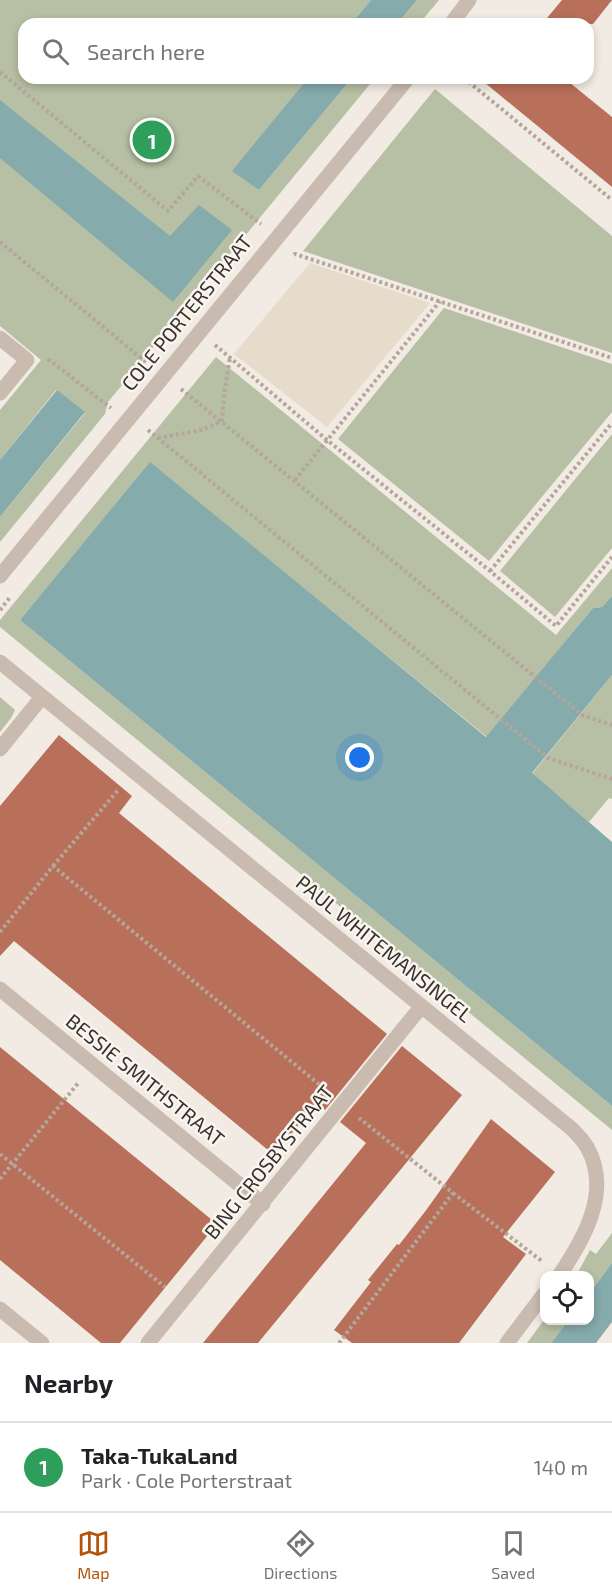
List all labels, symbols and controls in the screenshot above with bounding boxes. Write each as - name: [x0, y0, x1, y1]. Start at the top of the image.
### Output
- search box: [18, 18, 594, 84]
- icon: search: [39, 35, 72, 68]
- text: Search here: [87, 38, 205, 64]
- pin: 1: [132, 118, 172, 162]
- street label: COLE PORTERSTRAAT: [116, 229, 257, 395]
- your location: [345, 743, 374, 772]
- street label: PAUL WHITEMANSINGEL: [292, 870, 478, 1027]
- street label: BESSIE SMITHSTRAAT: [62, 1008, 230, 1151]
- street label: BING CROSBYSTRAAT: [199, 1079, 338, 1243]
- map controls: [540, 1271, 594, 1325]
- button: locate: [540, 1271, 594, 1325]
- text: Nearby: [24, 1367, 113, 1398]
- text: Taka-TukaLand: [81, 1442, 238, 1468]
- text: 1: [39, 1455, 48, 1479]
- text: 140 m: [534, 1455, 588, 1479]
- text: Park · Cole Porterstraat: [81, 1468, 292, 1492]
- tab: Map: [77, 1527, 110, 1582]
- tab: Directions: [264, 1527, 337, 1582]
- tab: Saved: [491, 1527, 535, 1582]

